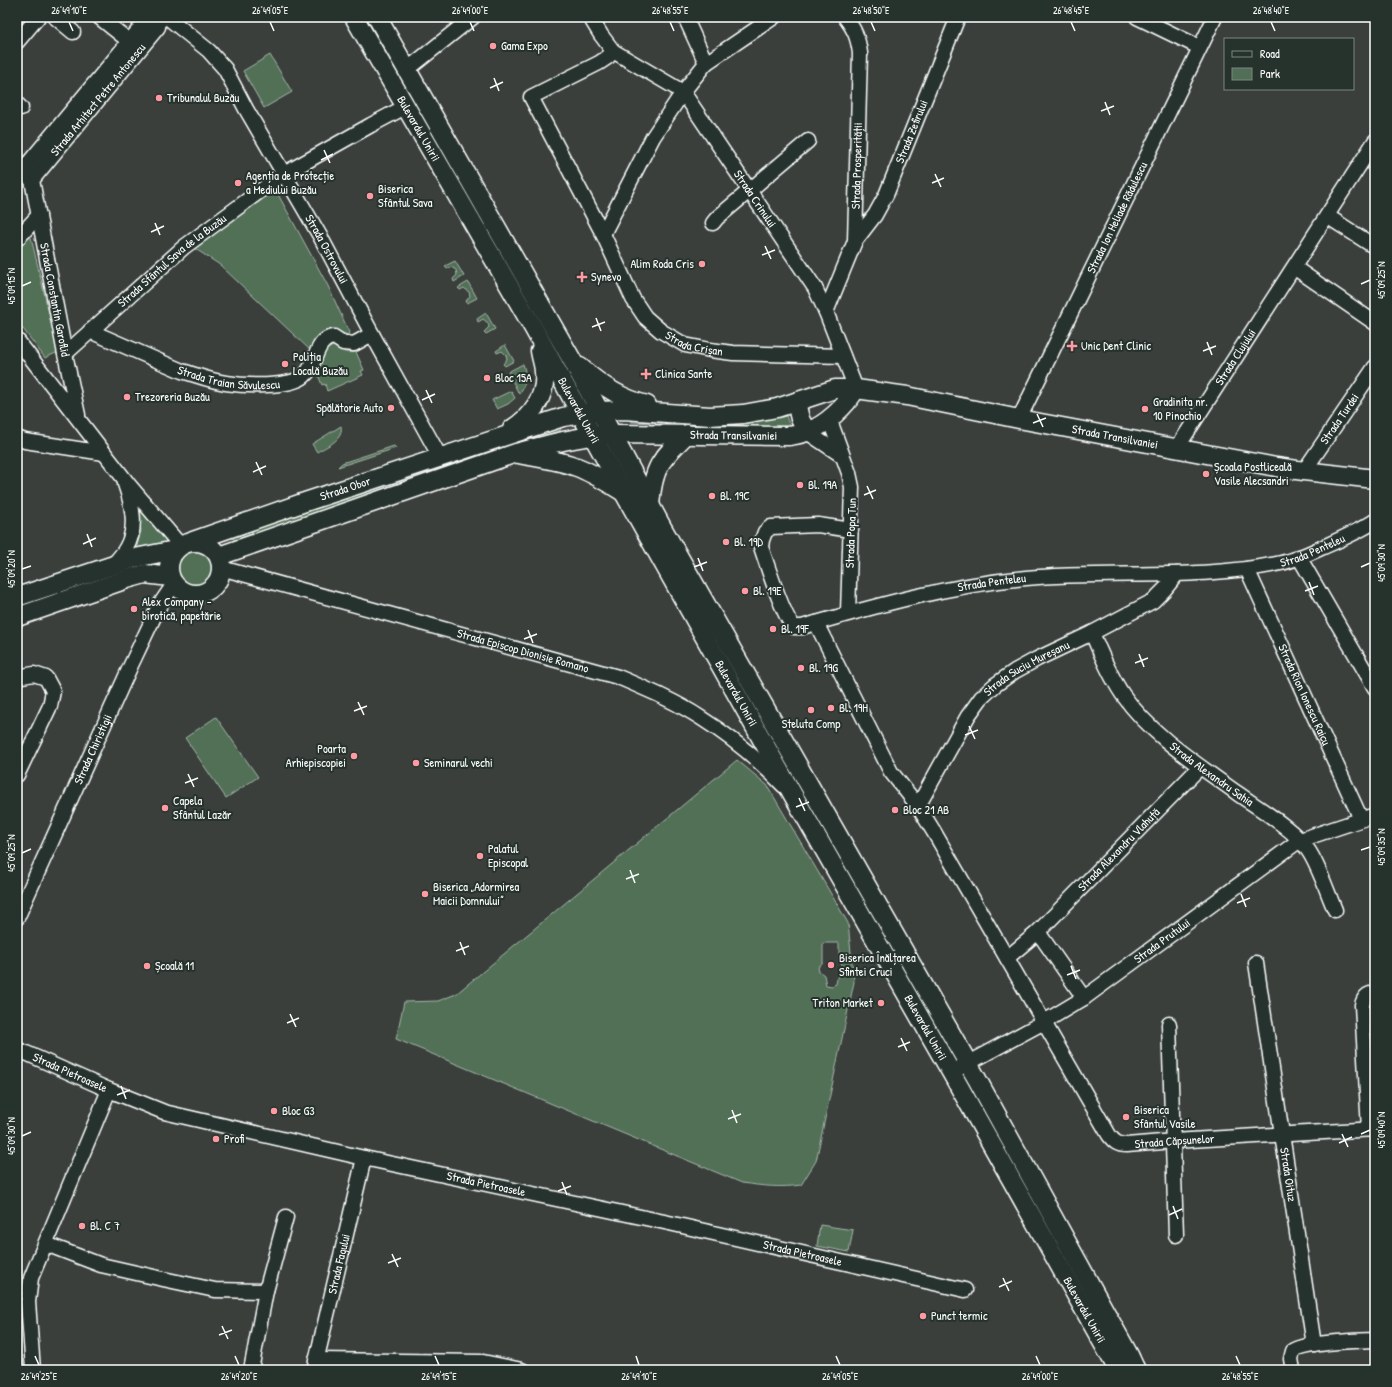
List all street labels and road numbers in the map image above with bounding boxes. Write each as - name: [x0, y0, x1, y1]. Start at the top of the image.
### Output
- street label: Strada Arhitect Petre Antonescu: [46, 39, 149, 159]
- street label: Bulevardul Unirii: [393, 92, 445, 164]
- street label: Strada Zefirului: [891, 97, 932, 166]
- street label: Strada Prosperității: [847, 122, 866, 209]
- street label: Strada Ion Heliade Rădulescu: [1082, 159, 1151, 276]
- street label: Strada Crinului: [730, 166, 781, 231]
- street label: Strada Sfântul Sava de la Buzău: [114, 210, 230, 311]
- street label: Strada Ostrovului: [301, 211, 353, 287]
- street label: Strada Constantin Garoflid: [36, 241, 74, 359]
- street label: Strada Clujului: [1211, 325, 1260, 389]
- street label: Strada Crișan: [662, 326, 724, 360]
- street label: Strada Traian Săvulescu: [175, 361, 281, 393]
- street label: Bulevardul Unirii: [554, 374, 604, 446]
- street label: Strada Turdei: [1316, 390, 1363, 448]
- street label: Strada Transilvaniei: [1071, 420, 1159, 453]
- street label: Strada Transilvaniei: [690, 426, 777, 444]
- street label: Strada Obor: [318, 472, 373, 505]
- street label: Strada Popa Tun: [841, 498, 860, 568]
- street label: Strada Penteleu: [1278, 529, 1348, 571]
- street label: Strada Penteleu: [956, 569, 1027, 595]
- street label: Strada Episcop Dionisie Romano: [455, 624, 591, 677]
- street label: Strada Suciu Mureșanu: [979, 636, 1072, 700]
- street label: Strada Rion Ionescu Raicu: [1274, 641, 1335, 748]
- street label: Bulevardul Unirii: [711, 657, 762, 729]
- street label: Strada Chiristigii: [69, 711, 116, 787]
- street label: Strada Alexandru Sahia: [1166, 738, 1257, 810]
- street label: Strada Alexandru Vlahuță: [1074, 804, 1164, 895]
- street label: Strada Prutului: [1130, 914, 1193, 967]
- street label: Bulevardul Unirii: [901, 991, 952, 1063]
- street label: Strada Pietroasele: [30, 1048, 110, 1096]
- street label: Strada Căpșunelor: [1134, 1130, 1215, 1152]
- street label: Strada Oituz: [1276, 1146, 1301, 1203]
- street label: Strada Pietroasele: [445, 1167, 527, 1200]
- street label: Strada Fagului: [323, 1232, 354, 1296]
- street label: Strada Pietroasele: [762, 1236, 844, 1270]
- street label: Bulevardul Unirii: [1059, 1274, 1110, 1346]

